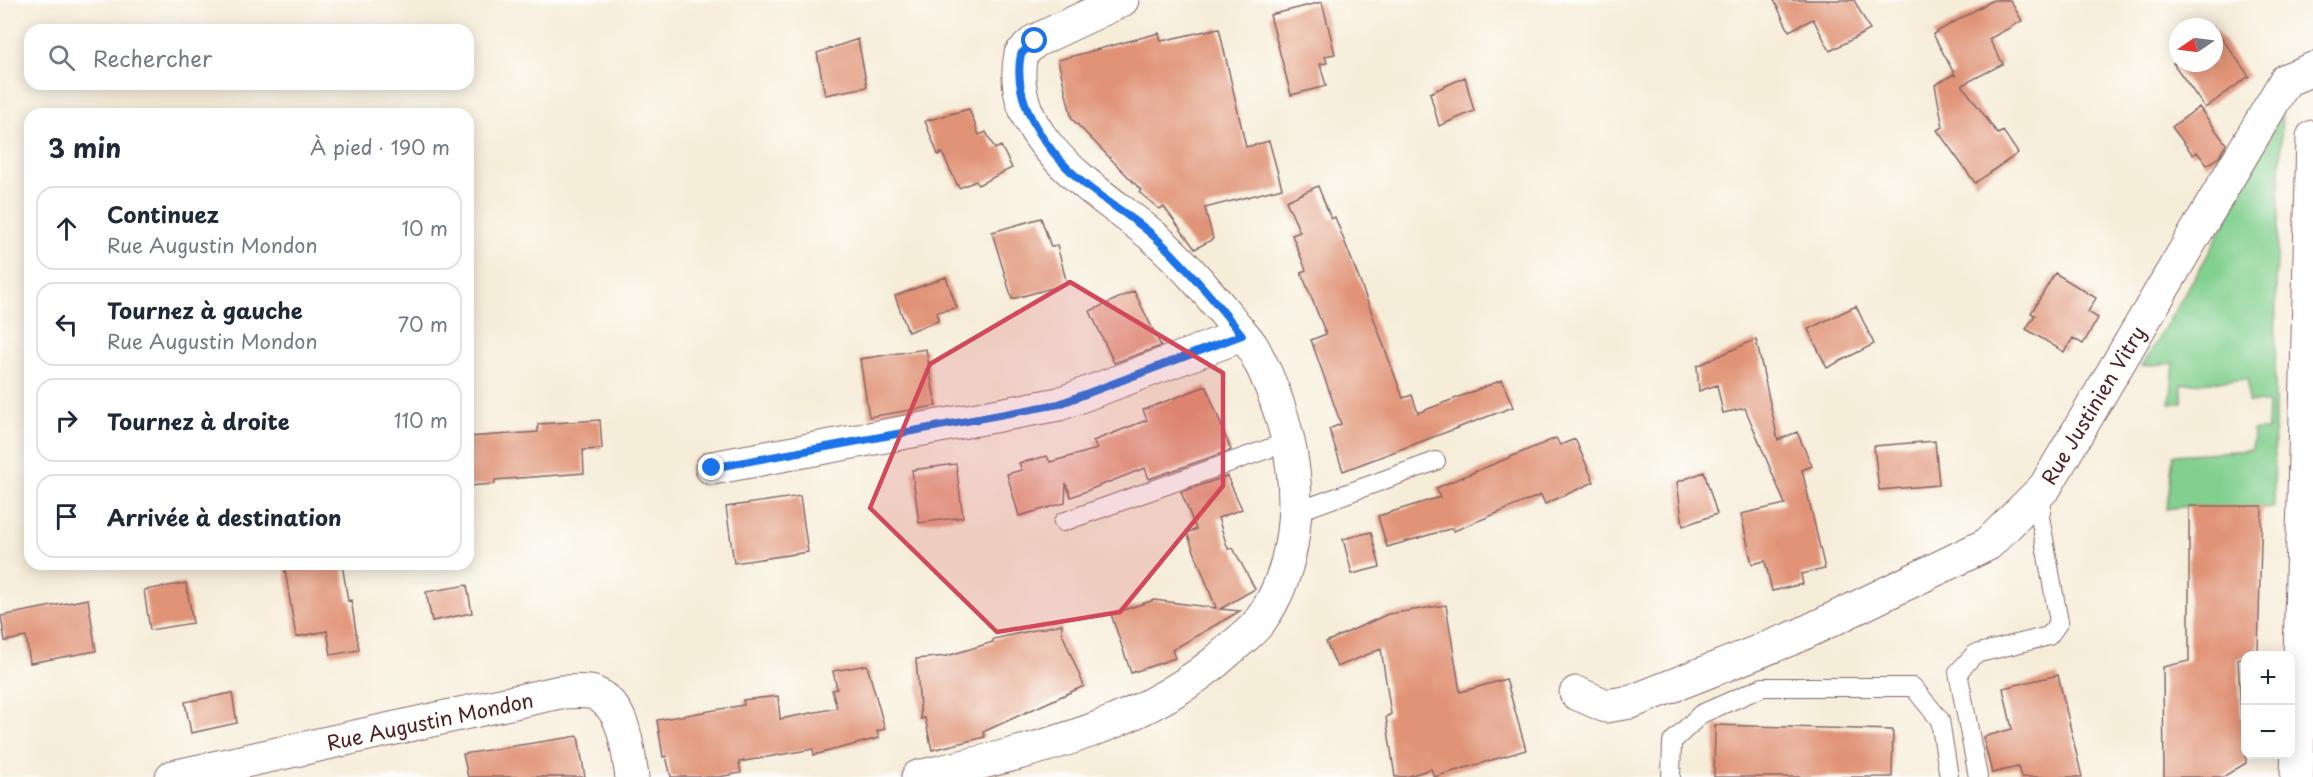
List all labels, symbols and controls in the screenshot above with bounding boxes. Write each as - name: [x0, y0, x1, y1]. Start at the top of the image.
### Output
- north arrow: [2169, 18, 2223, 72]
- search box: [24, 24, 474, 90]
- route start: [1021, 27, 1047, 53]
- icon: search: [45, 41, 78, 74]
- text: Rechercher: [93, 41, 212, 74]
- text: 3 min: [48, 128, 121, 167]
- text: À pied · 190 m: [310, 132, 450, 162]
- text: Continuez: [107, 197, 219, 230]
- icon: ahead: [50, 212, 83, 245]
- text: 10 m: [401, 213, 448, 243]
- text: Rue Augustin Mondon: [107, 230, 317, 260]
- text: Tournez à gauche: [107, 293, 303, 326]
- icon: left: [50, 308, 83, 341]
- text: 70 m: [398, 309, 448, 339]
- street label: Rue Justinien Vitry: [2034, 320, 2152, 490]
- text: Rue Augustin Mondon: [107, 326, 317, 356]
- icon: right: [50, 404, 83, 437]
- text: Tournez à droite: [107, 404, 290, 437]
- text: 110 m: [394, 405, 448, 435]
- route end: [698, 454, 724, 480]
- icon: arrive: [50, 500, 83, 533]
- text: Arrivée à destination: [107, 500, 341, 533]
- map controls: [2241, 651, 2295, 759]
- button: +: [2241, 651, 2295, 705]
- street label: Rue Augustin Mondon: [324, 684, 536, 758]
- button: −: [2241, 705, 2295, 759]

